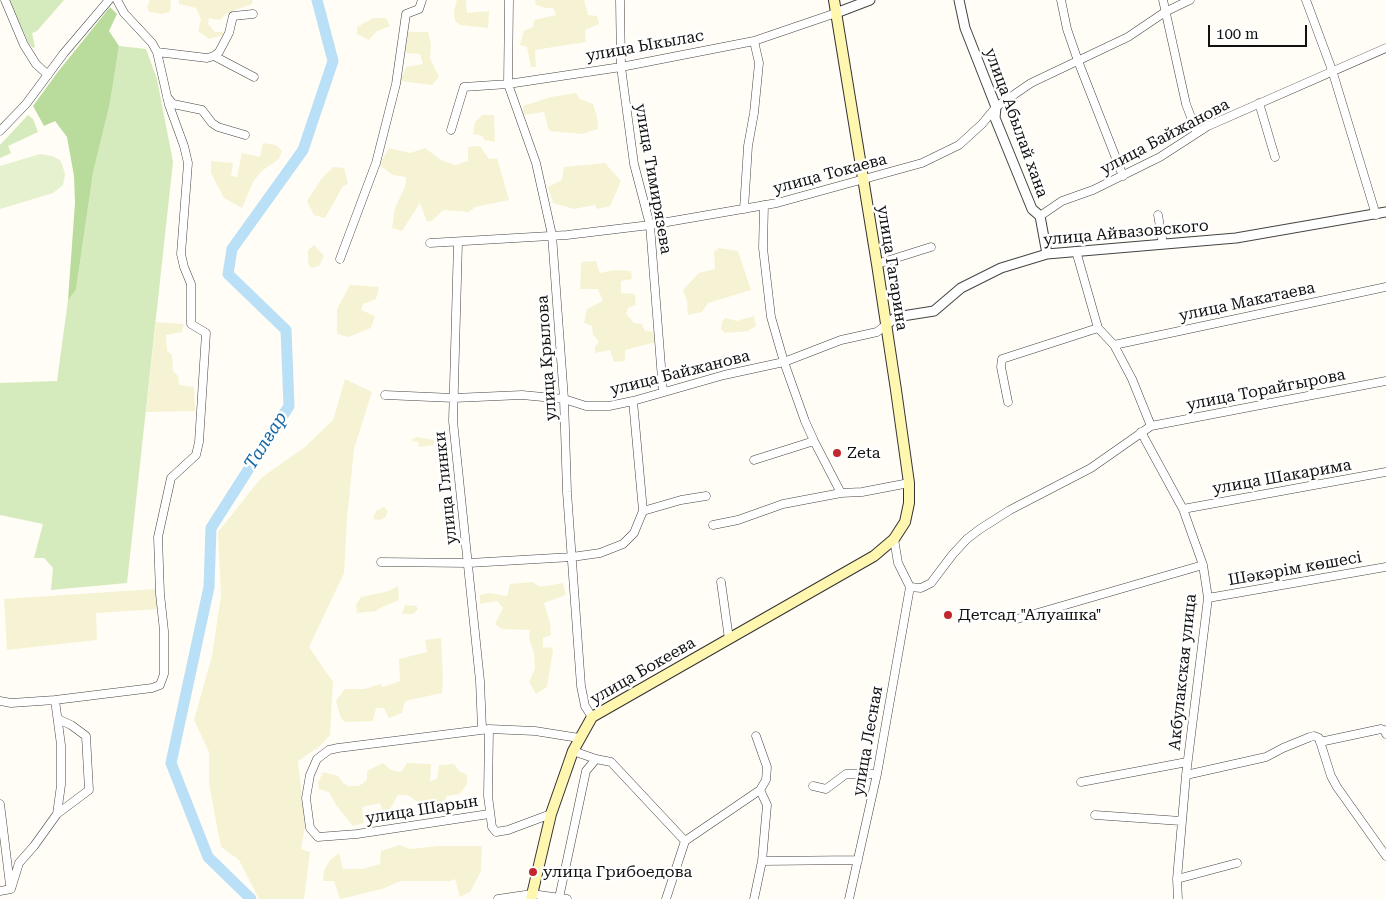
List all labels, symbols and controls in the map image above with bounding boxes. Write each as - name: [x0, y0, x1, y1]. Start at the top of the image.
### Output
- scale bar: [1211, 15, 1310, 47]
- text: 100 m: [1216, 25, 1259, 43]
- street label: улица Ыкылас: [585, 26, 705, 66]
- street label: улица Абылай хана: [980, 46, 1052, 200]
- street label: улица Байжанова: [1097, 95, 1233, 179]
- street label: улица Тимирязева: [630, 102, 676, 256]
- street label: улица Токаева: [771, 150, 889, 198]
- street label: улица Гагарина: [873, 204, 911, 332]
- street label: улица Айвазовского: [1042, 216, 1210, 250]
- street label: улица Макатаева: [1177, 278, 1317, 326]
- street label: улица Крылова: [533, 295, 561, 421]
- street label: улица Байжанова: [608, 346, 752, 400]
- street label: улица Торайгырова: [1185, 365, 1347, 415]
- water label: Талғар: [240, 408, 292, 474]
- street label: улица Глинки: [431, 430, 461, 546]
- place label: Zeta: [847, 443, 880, 463]
- marker: Zeta: [831, 447, 843, 459]
- street label: улица Шакарима: [1211, 455, 1353, 499]
- street label: Шәкәрім көшесі: [1227, 548, 1363, 590]
- street label: Акбулакская улица: [1165, 593, 1201, 751]
- place label: Детсад "Алуашка": [958, 605, 1102, 625]
- marker: Детсад "Алуашка": [942, 609, 954, 621]
- street label: улица Бокеева: [587, 633, 699, 709]
- street label: улица Лесная: [849, 684, 887, 798]
- street label: улица Шарын: [364, 792, 480, 828]
- place label: улица Грибоедова: [543, 862, 692, 882]
- marker: улица Грибоедова: [527, 866, 539, 878]

